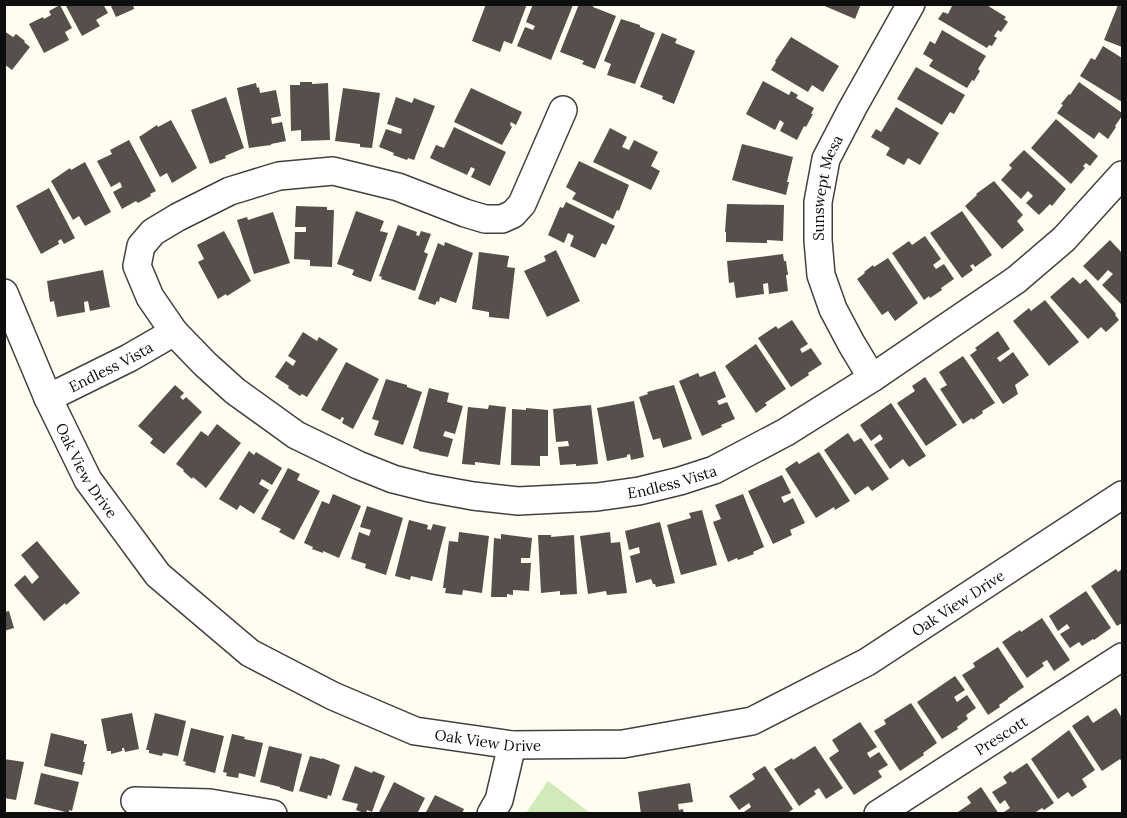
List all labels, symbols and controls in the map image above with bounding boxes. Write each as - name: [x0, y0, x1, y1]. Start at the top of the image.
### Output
- street label: Sunswept Mesa: [808, 131, 847, 241]
- street label: Endless Vista: [65, 337, 156, 396]
- street label: Oak View Drive: [52, 420, 122, 521]
- street label: Endless Vista: [626, 460, 719, 502]
- street label: Oak View Drive: [908, 565, 1008, 640]
- street label: Prescott: [971, 711, 1031, 759]
- street label: Oak View Drive: [434, 724, 541, 755]

